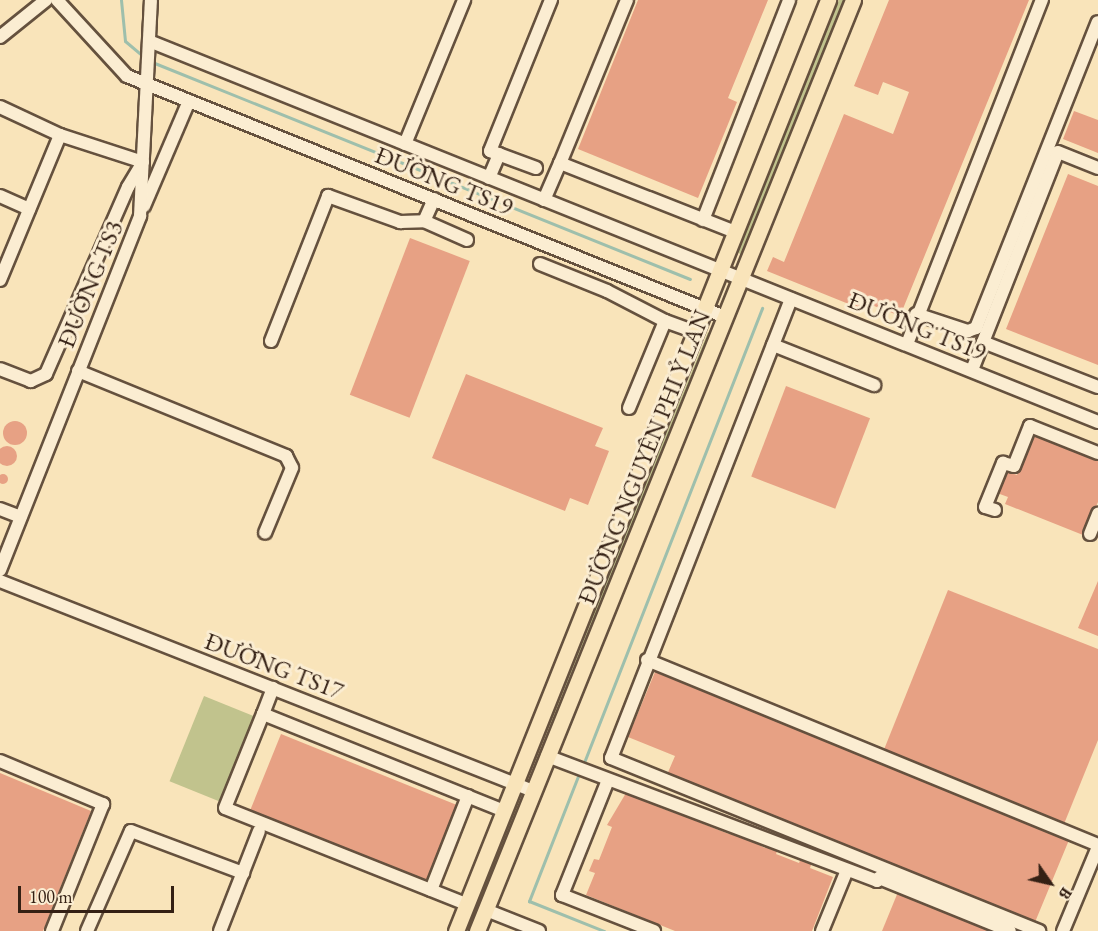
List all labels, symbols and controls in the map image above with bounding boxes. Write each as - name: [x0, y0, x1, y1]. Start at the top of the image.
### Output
- street label: ĐƯỜNG TS19: [371, 140, 517, 222]
- street label: ĐƯỜNG TS3: [52, 216, 128, 352]
- street label: ĐƯỜNG TS19: [844, 285, 990, 367]
- street label: ĐƯỜNG NGUYÊN PHI Ỷ LAN: [572, 306, 716, 608]
- street label: ĐƯỜNG TS17: [201, 626, 347, 706]
- north arrow: [1020, 853, 1080, 913]
- scale bar: [21, 874, 177, 912]
- text: B: [1054, 883, 1077, 903]
- text: 100 m: [29, 885, 73, 908]

